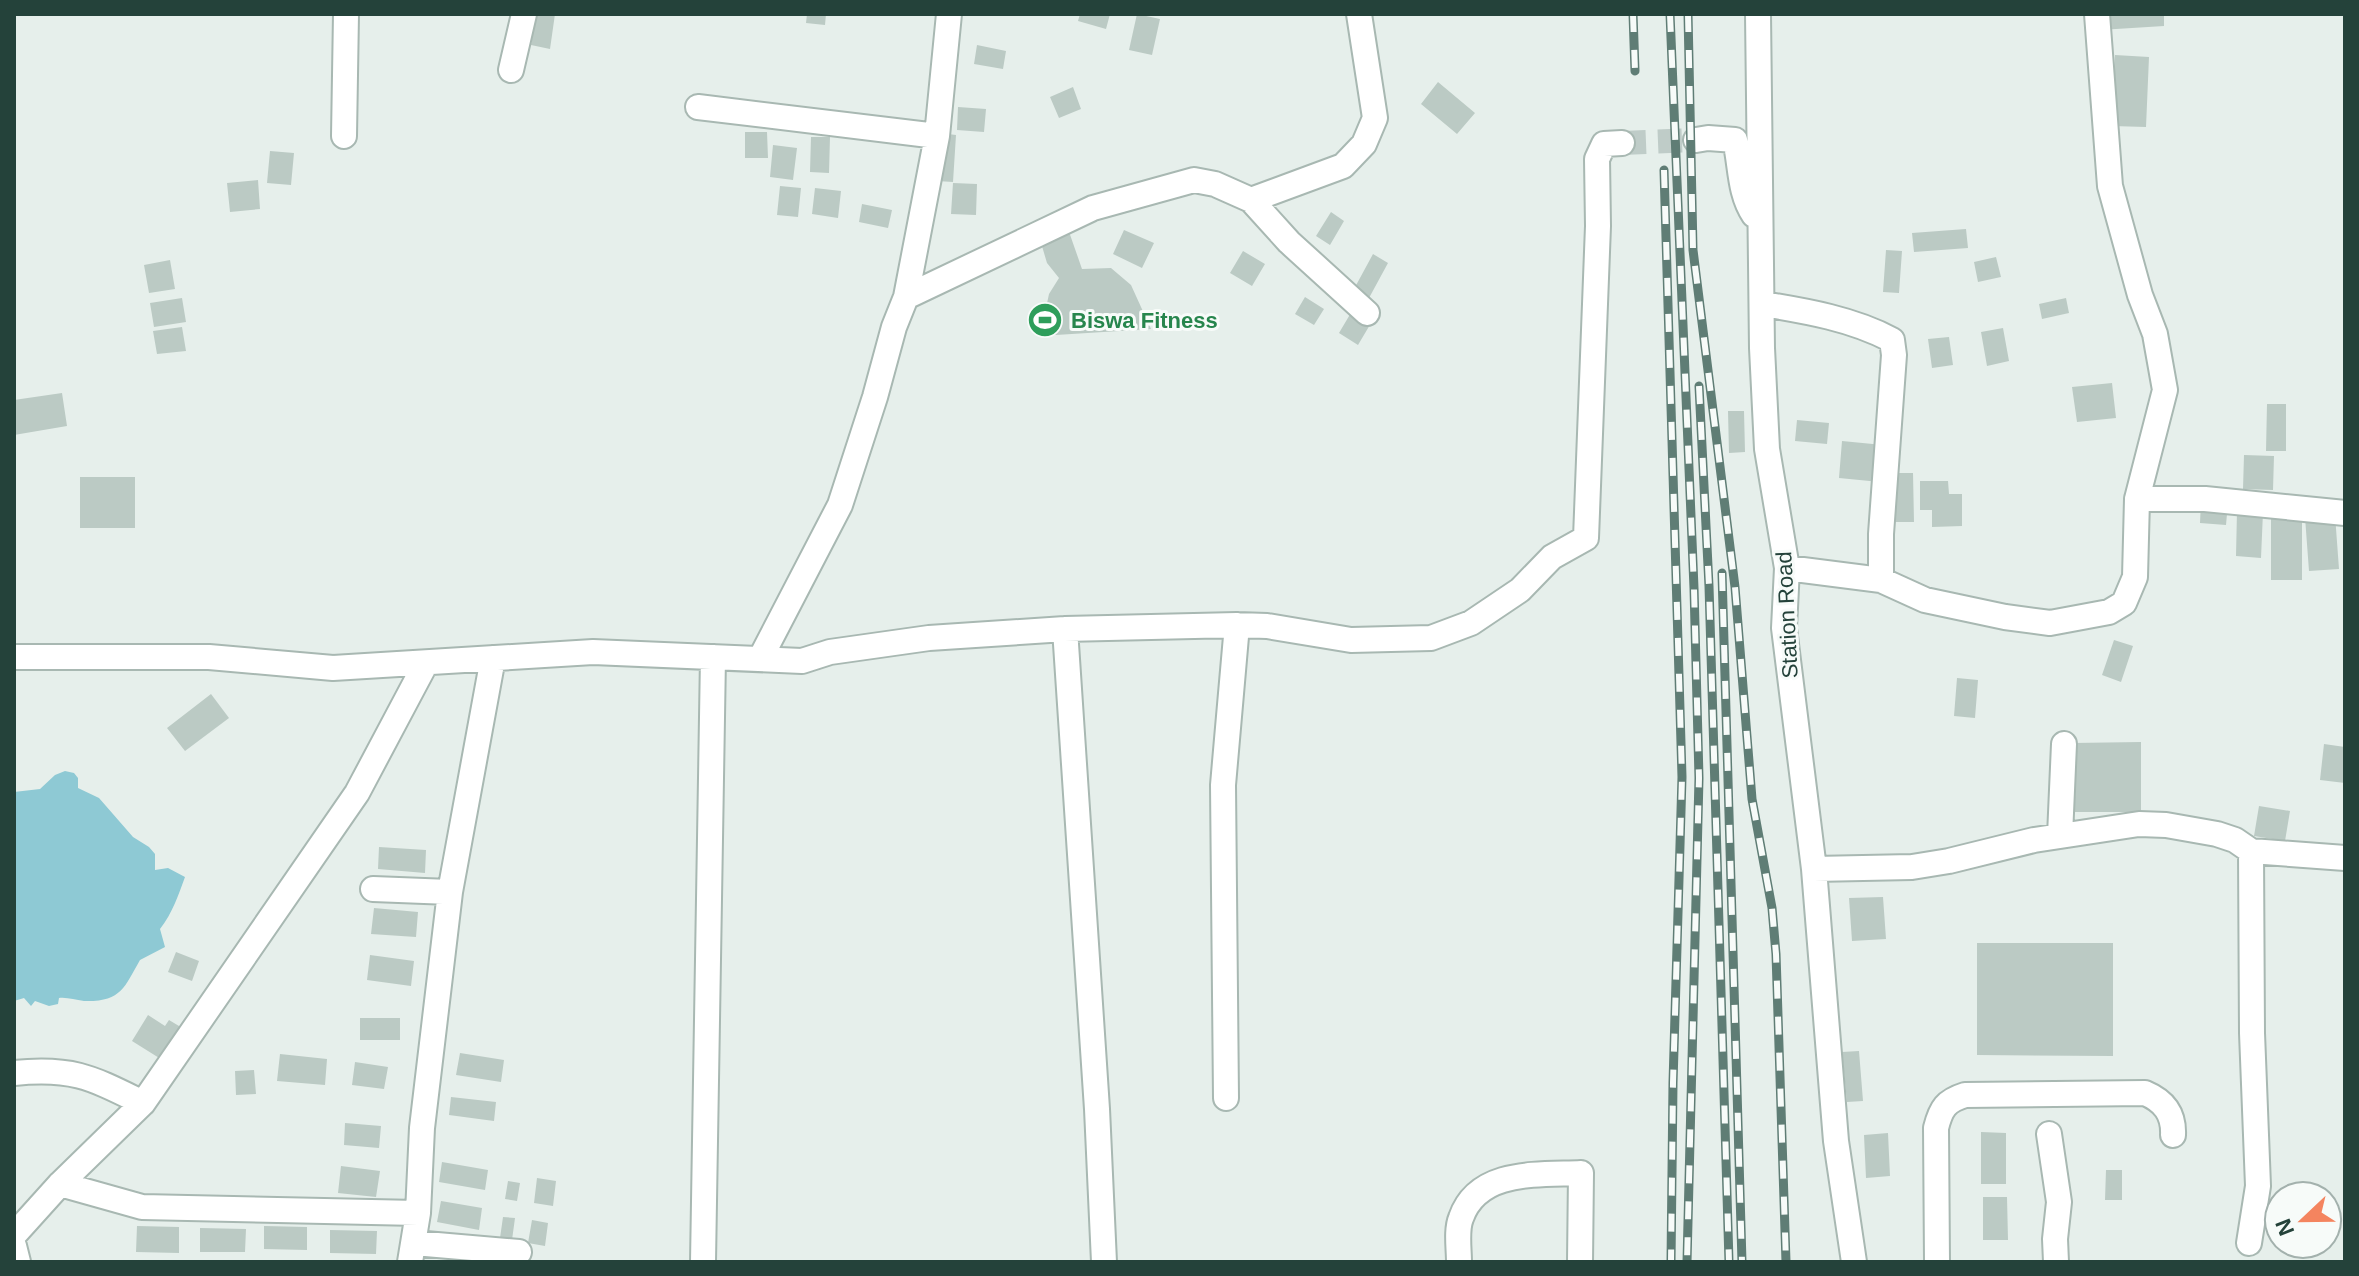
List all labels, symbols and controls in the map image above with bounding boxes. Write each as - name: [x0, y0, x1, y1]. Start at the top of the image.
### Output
- sports icon: Biswa Fitness: [1026, 301, 1064, 339]
- place label: Biswa Fitness: [1071, 308, 1218, 333]
- street label: Station Road: [1771, 551, 1803, 679]
- north arrow: [2263, 1180, 2343, 1260]
- text: N: [2270, 1215, 2299, 1239]

